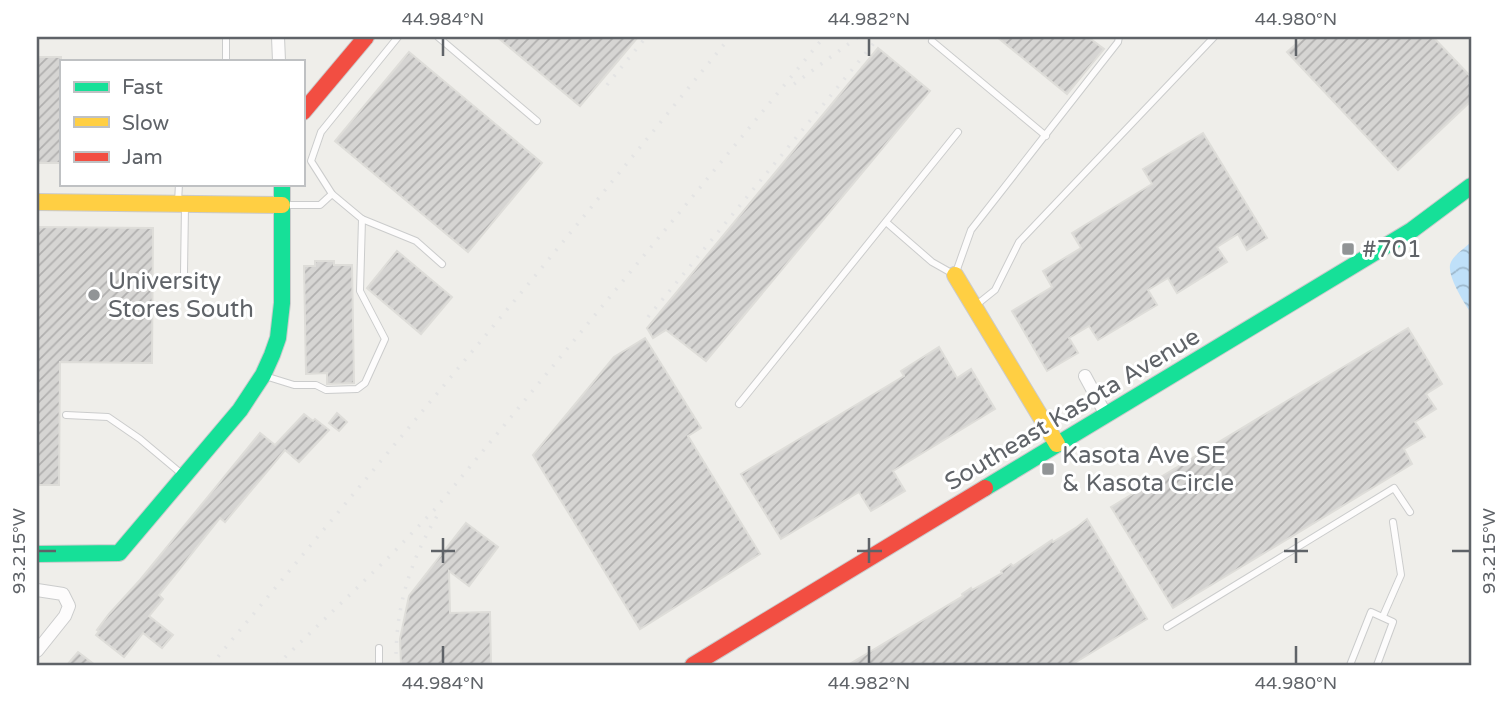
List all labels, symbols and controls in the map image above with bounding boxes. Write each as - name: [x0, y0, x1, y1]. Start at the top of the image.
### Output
- text: 44.984°N: [402, 8, 484, 30]
- text: 44.982°N: [828, 8, 910, 30]
- text: 44.980°N: [1255, 8, 1337, 30]
- legend: [60, 60, 304, 186]
- text: Fast: [122, 75, 163, 100]
- text: Slow: [122, 111, 170, 136]
- text: Jam: [122, 145, 163, 170]
- place label: #701: [1362, 235, 1422, 264]
- marker: #701: [1340, 241, 1356, 257]
- place label: University Stores South: [108, 267, 254, 324]
- marker: University Stores South: [86, 287, 102, 303]
- street label: Southeast Kasota Avenue: [940, 322, 1205, 497]
- place label: Kasota Ave SE & Kasota Circle: [1062, 441, 1234, 498]
- marker: Kasota Ave SE & Kasota Circle: [1040, 461, 1056, 477]
- text: 93.215°W: [8, 508, 30, 594]
- text: 93.215°W: [1478, 508, 1500, 594]
- text: 44.984°N: [402, 672, 484, 694]
- text: 44.982°N: [828, 672, 910, 694]
- text: 44.980°N: [1255, 672, 1337, 694]

